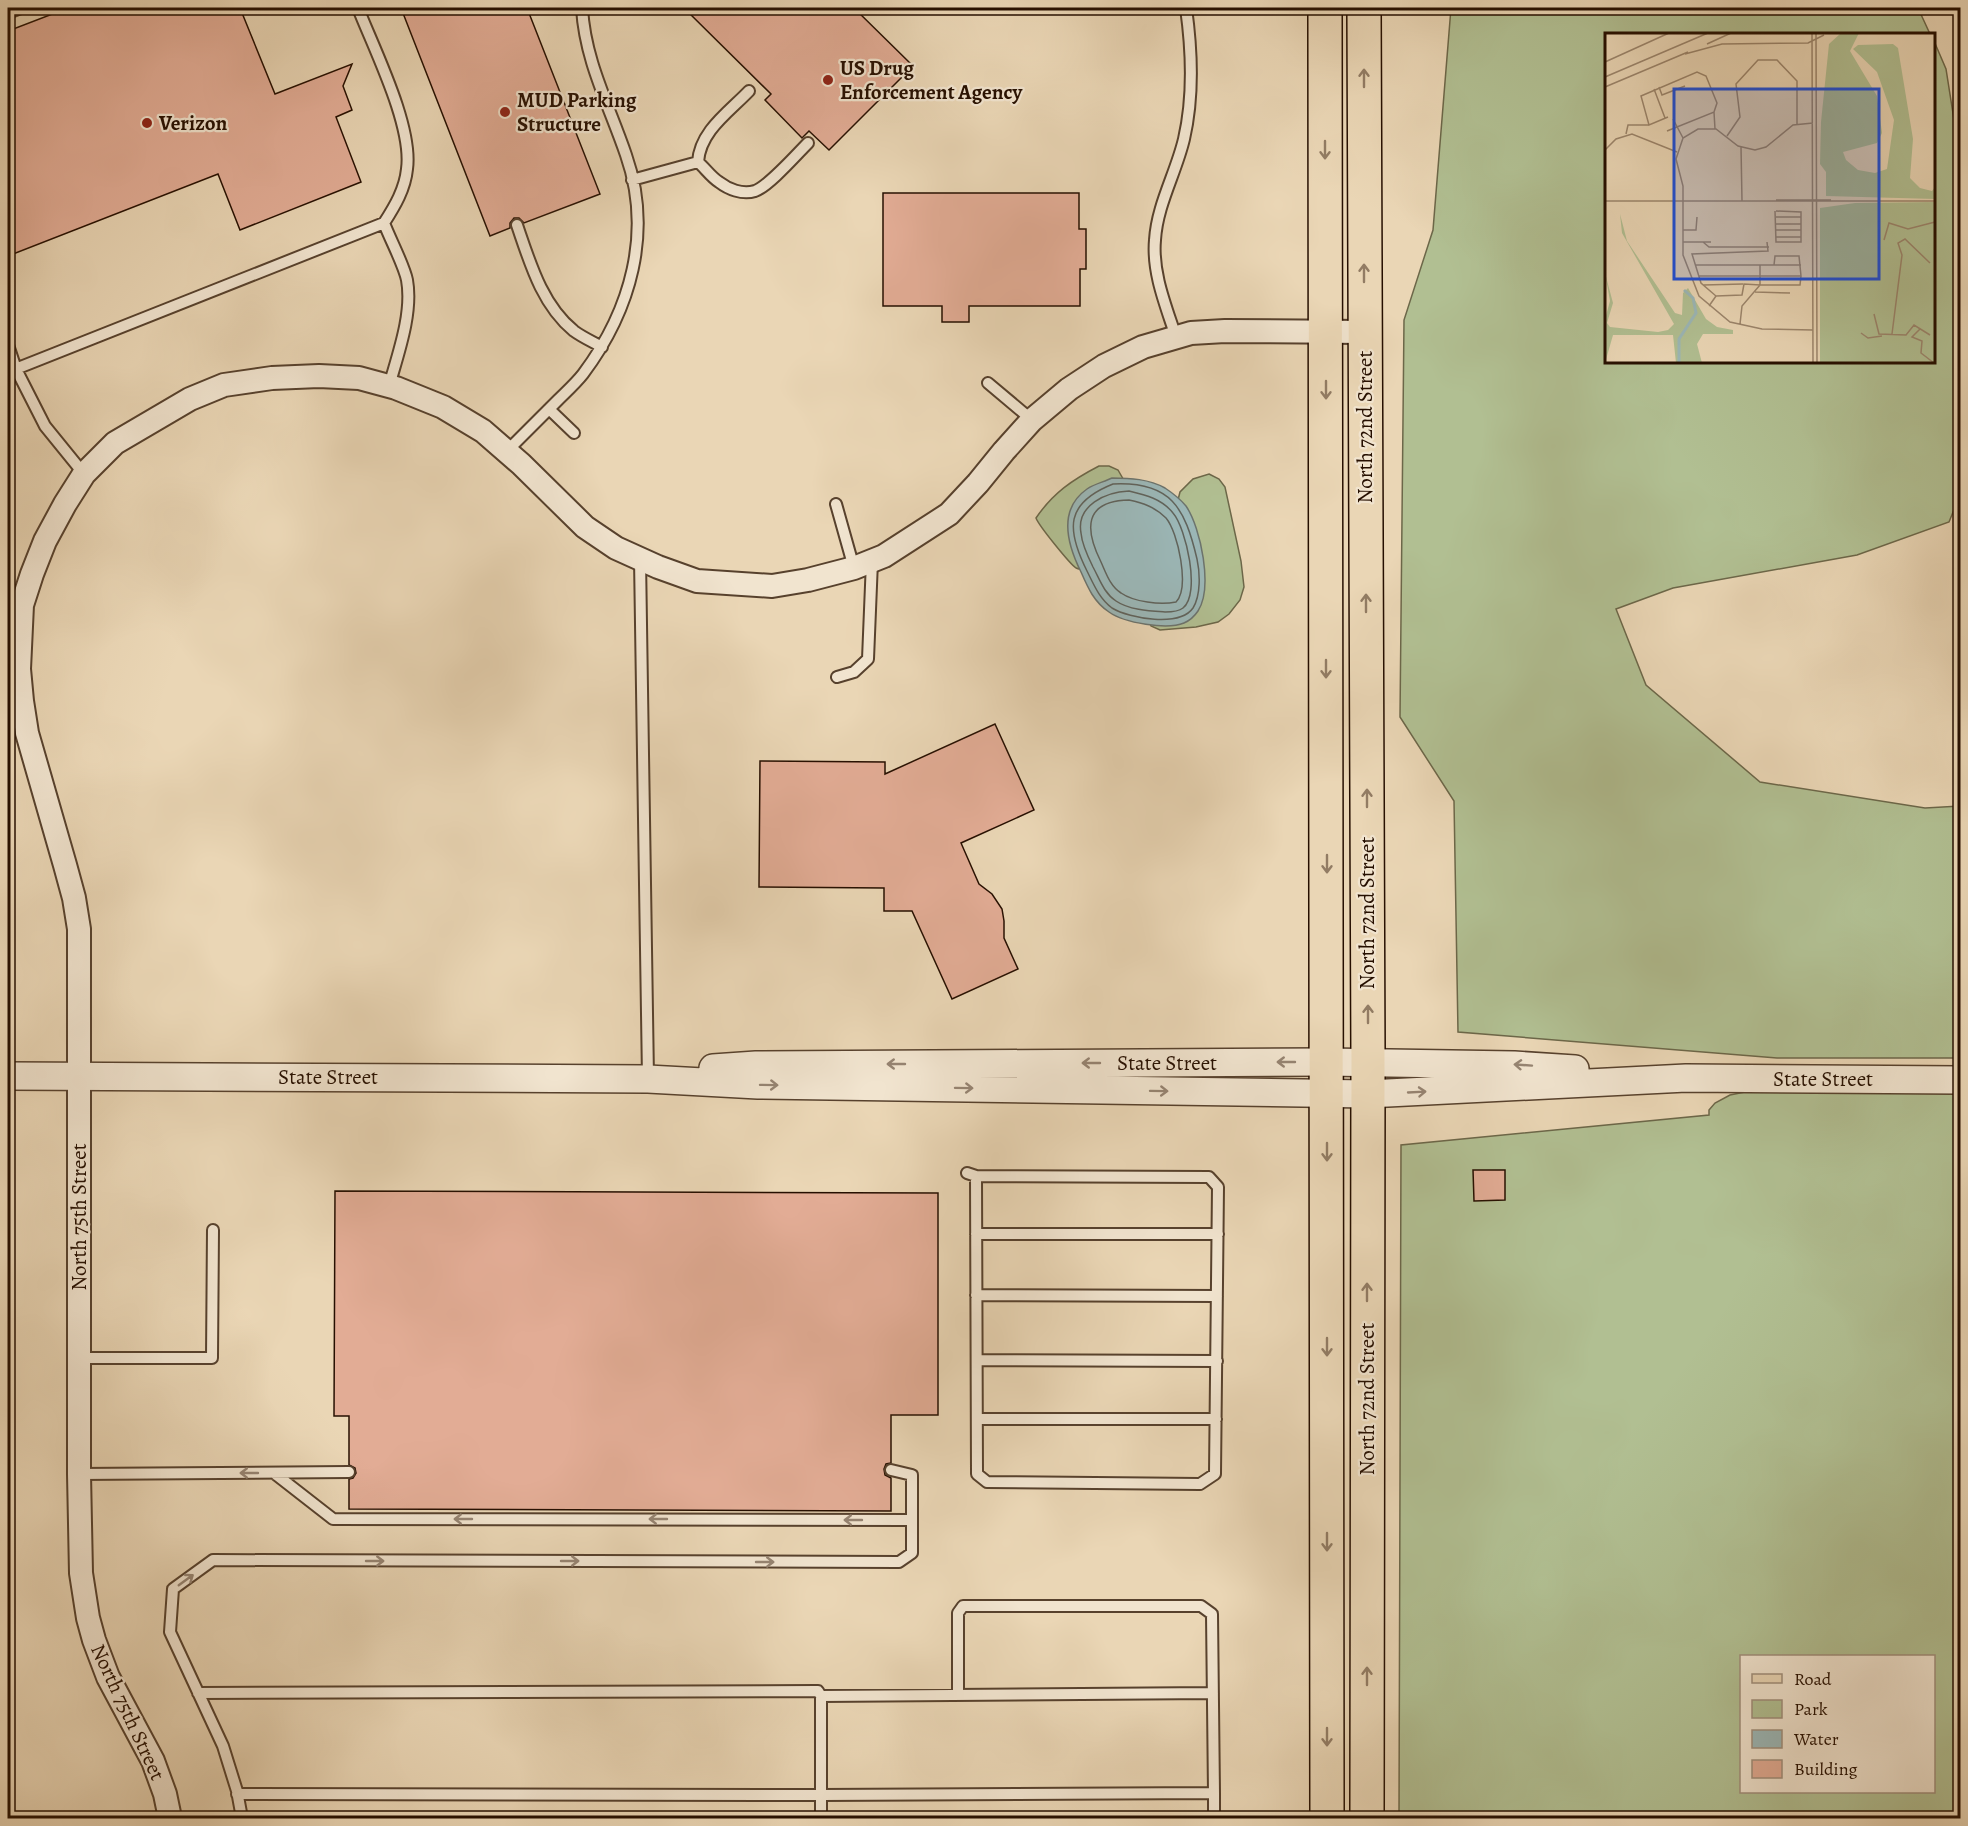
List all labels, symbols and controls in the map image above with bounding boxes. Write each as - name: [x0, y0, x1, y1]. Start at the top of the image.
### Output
- inset map: [1605, 33, 1935, 363]
- place label: US Drug Enforcement Agency: [840, 54, 1024, 106]
- one-way arrow: [1358, 69, 1370, 89]
- marker: US Drug Enforcement Agency: [821, 73, 835, 87]
- place label: MUD Parking Structure: [517, 86, 637, 138]
- marker: MUD Parking Structure: [498, 105, 512, 119]
- place label: Verizon: [158, 109, 228, 137]
- marker: Verizon: [140, 116, 154, 130]
- one-way arrow: [1319, 139, 1331, 159]
- one-way arrow: [1359, 264, 1370, 284]
- street label: North 72nd Street: [1351, 351, 1379, 503]
- one-way arrow: [1320, 380, 1332, 400]
- one-way arrow: [1360, 594, 1372, 614]
- one-way arrow: [1320, 659, 1332, 679]
- one-way arrow: [1361, 789, 1373, 809]
- street label: North 72nd Street: [1353, 837, 1381, 989]
- one-way arrow: [1321, 854, 1333, 874]
- one-way arrow: [1362, 1005, 1374, 1025]
- street label: State Street: [1117, 1049, 1217, 1077]
- one-way arrow: [1277, 1056, 1297, 1068]
- one-way arrow: [1082, 1057, 1102, 1069]
- one-way arrow: [887, 1059, 907, 1070]
- one-way arrow: [1514, 1060, 1534, 1071]
- street label: State Street: [278, 1063, 378, 1091]
- street label: State Street: [1773, 1065, 1873, 1093]
- one-way arrow: [758, 1079, 778, 1091]
- one-way arrow: [953, 1082, 973, 1094]
- one-way arrow: [1148, 1085, 1168, 1097]
- one-way arrow: [1406, 1086, 1426, 1097]
- one-way arrow: [1321, 1142, 1333, 1162]
- street label: North 75th Street: [65, 1143, 93, 1291]
- one-way arrow: [1361, 1283, 1373, 1303]
- street label: North 72nd Street: [1353, 1323, 1381, 1475]
- one-way arrow: [1321, 1337, 1333, 1357]
- one-way arrow: [239, 1467, 259, 1479]
- one-way arrow: [454, 1513, 474, 1525]
- one-way arrow: [649, 1513, 669, 1525]
- one-way arrow: [844, 1514, 864, 1526]
- one-way arrow: [1321, 1532, 1333, 1552]
- one-way arrow: [364, 1555, 384, 1567]
- one-way arrow: [559, 1555, 579, 1567]
- one-way arrow: [754, 1556, 774, 1568]
- one-way arrow: [178, 1574, 194, 1586]
- street label: North 75th Street: [84, 1639, 172, 1785]
- legend: [1740, 1655, 1935, 1793]
- one-way arrow: [1361, 1667, 1373, 1687]
- text: Road: [1794, 1667, 1832, 1691]
- text: Park: [1794, 1697, 1828, 1721]
- one-way arrow: [1321, 1727, 1333, 1747]
- text: Water: [1793, 1727, 1839, 1751]
- text: Building: [1794, 1757, 1858, 1781]

